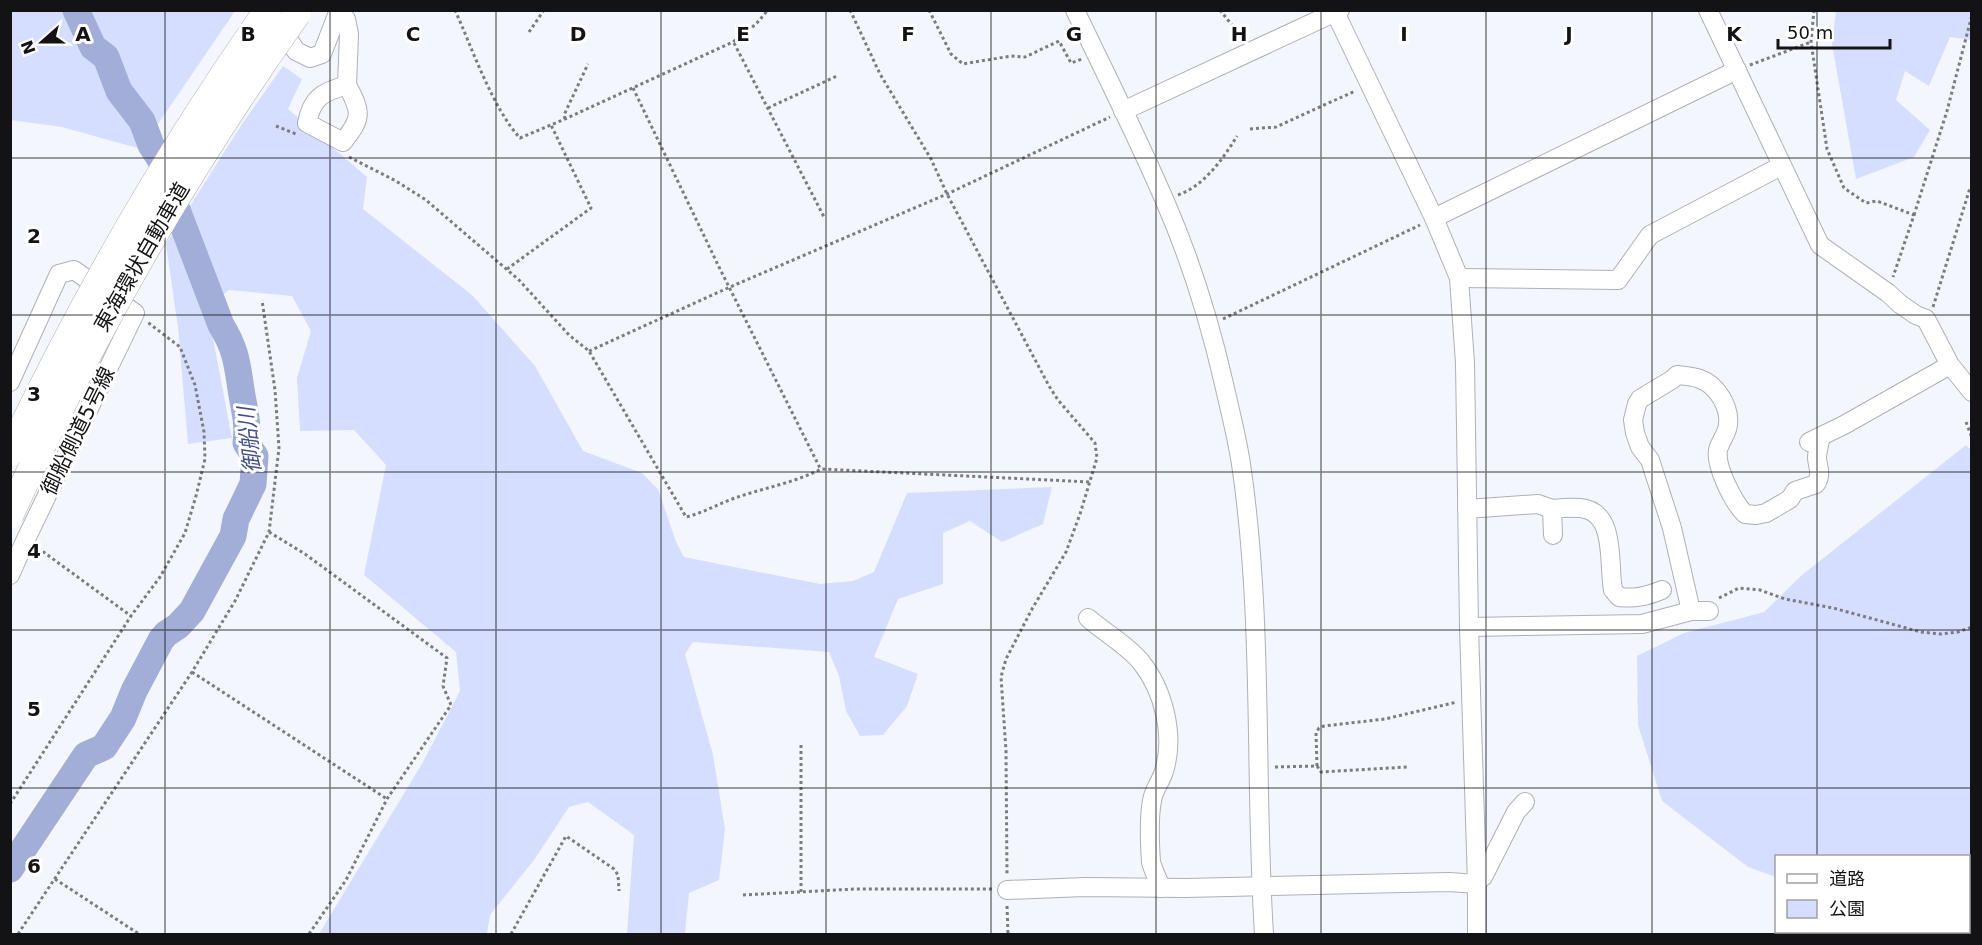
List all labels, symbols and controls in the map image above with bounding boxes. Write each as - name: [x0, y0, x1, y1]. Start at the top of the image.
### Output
- north arrow: [12, 12, 72, 72]
- scale bar: [1778, 12, 1890, 50]
- text: A: [75, 22, 91, 46]
- text: B: [240, 22, 256, 46]
- text: C: [406, 22, 420, 46]
- text: D: [570, 22, 586, 46]
- text: E: [736, 22, 750, 46]
- text: F: [901, 22, 915, 46]
- text: G: [1066, 22, 1082, 46]
- text: H: [1231, 22, 1247, 46]
- text: I: [1400, 22, 1408, 46]
- text: J: [1563, 22, 1573, 46]
- text: K: [1726, 22, 1743, 46]
- text: 50 m: [1787, 22, 1833, 43]
- text: N: [17, 38, 40, 57]
- street label: 東海環状自動車道: [90, 178, 194, 336]
- text: 2: [27, 224, 41, 248]
- street label: 御船側道5号線: [37, 363, 119, 499]
- text: 3: [27, 382, 41, 406]
- water label: 御船川: [233, 404, 265, 474]
- text: 4: [27, 539, 41, 563]
- text: 5: [27, 697, 41, 721]
- text: 6: [27, 854, 41, 878]
- legend: [1775, 855, 1970, 933]
- text: 道路: [1829, 868, 1865, 889]
- text: 公園: [1829, 898, 1865, 919]

